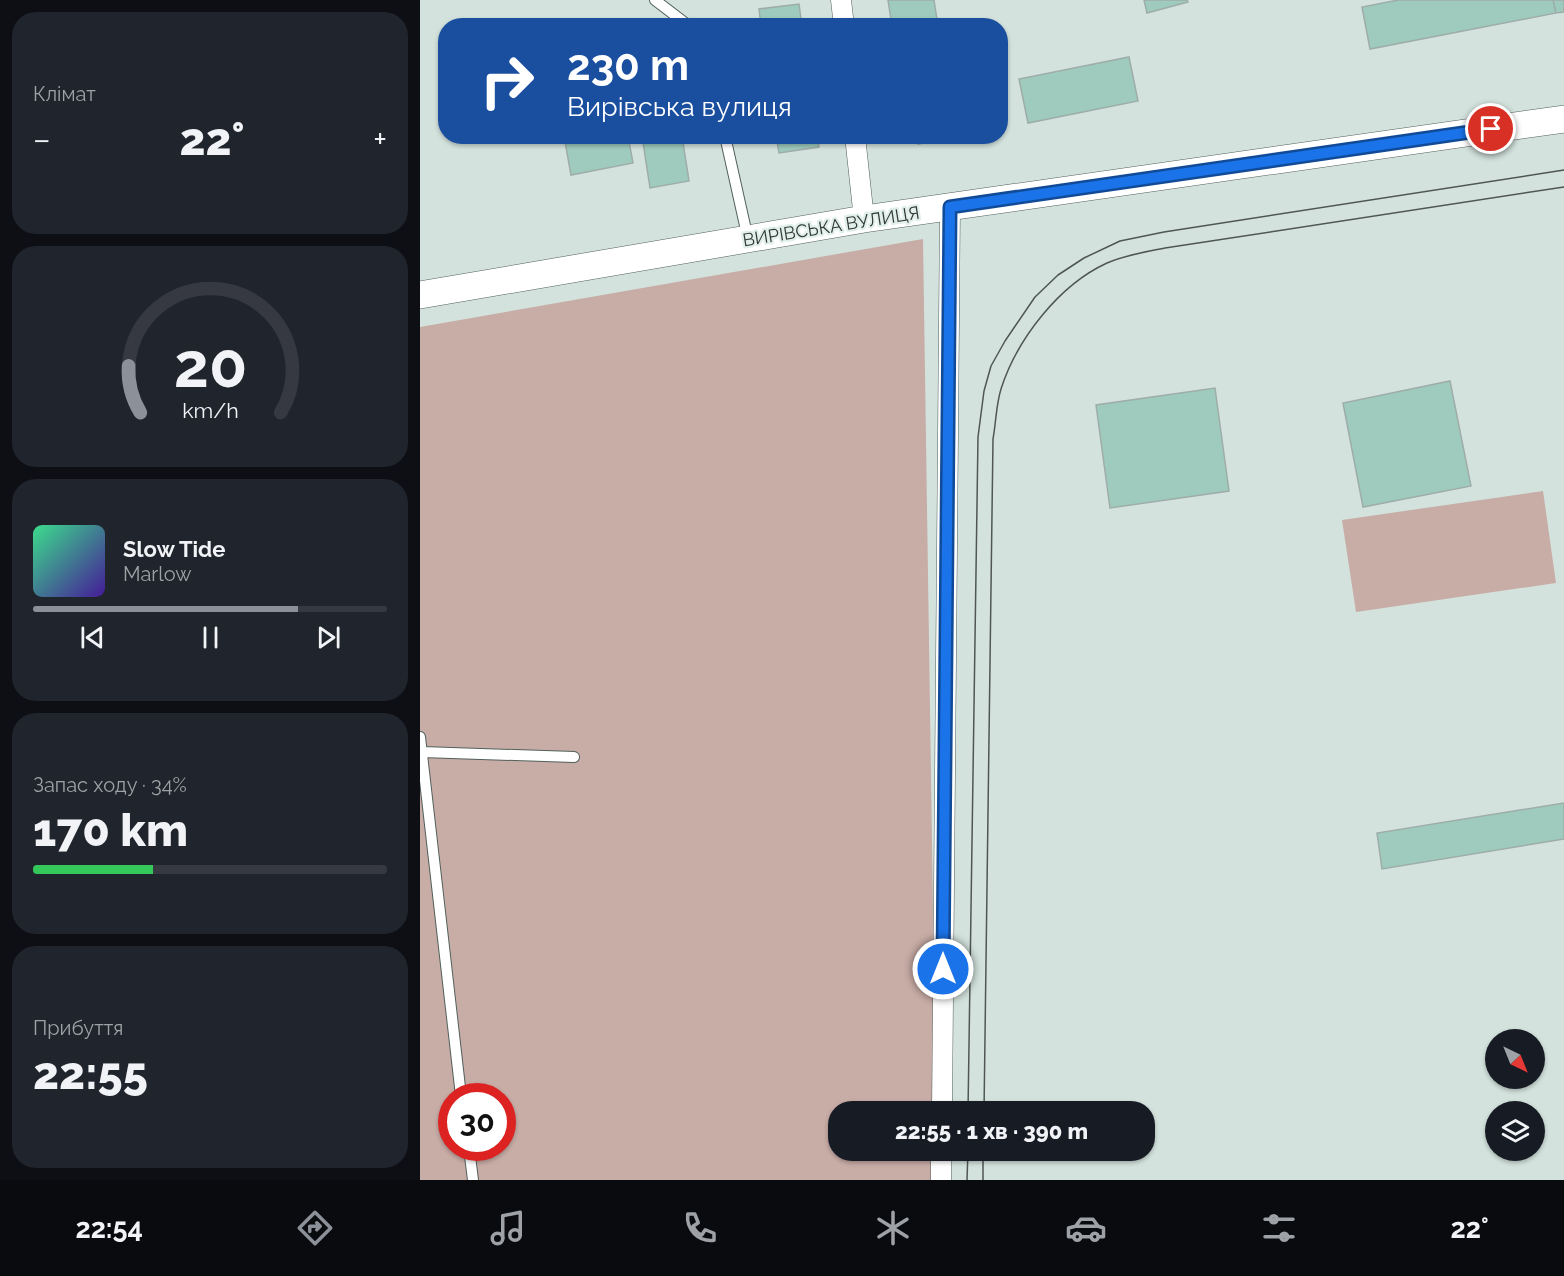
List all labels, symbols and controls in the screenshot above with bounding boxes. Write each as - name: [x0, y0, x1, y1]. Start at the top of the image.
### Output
- text: 230 m: [567, 41, 689, 90]
- icon: right: [468, 42, 546, 120]
- text: Клімат: [33, 82, 96, 106]
- text: Вирівська вулиця: [567, 91, 792, 122]
- pin: [1465, 103, 1516, 154]
- icon: arrive: [1474, 112, 1507, 145]
- text: 22°: [179, 113, 245, 166]
- text: −: [33, 120, 51, 159]
- text: +: [373, 120, 387, 159]
- street label: ВИРІВСЬКА ВУЛИЦЯ: [741, 202, 921, 250]
- text: 20: [173, 329, 247, 403]
- text: km/h: [182, 399, 238, 424]
- text: Slow Tide: [123, 536, 225, 562]
- text: Marlow: [123, 562, 192, 586]
- icon: previous: [76, 621, 109, 654]
- icon: pause: [194, 621, 227, 654]
- icon: next: [312, 621, 345, 654]
- text: Запас ходу · 34%: [33, 773, 187, 797]
- text: 170 km: [33, 804, 188, 857]
- position arrow: [911, 937, 975, 1001]
- text: Прибуття: [33, 1016, 123, 1040]
- north arrow: [1485, 1029, 1545, 1089]
- map controls: [1485, 1029, 1545, 1161]
- text: 22:55: [33, 1047, 148, 1100]
- speed limit sign: 30: [438, 1083, 516, 1161]
- button: layers: [1485, 1101, 1545, 1161]
- text: 22:55 · 1 хв · 390 m: [895, 1118, 1088, 1144]
- icon: directions: [294, 1207, 336, 1249]
- icon: music: [487, 1207, 529, 1249]
- icon: phone: [679, 1207, 721, 1249]
- icon: climate: [872, 1207, 914, 1249]
- icon: car: [1065, 1207, 1107, 1249]
- icon: filters: [1258, 1207, 1300, 1249]
- text: 22:54: [75, 1213, 143, 1244]
- text: 22°: [1451, 1213, 1489, 1244]

